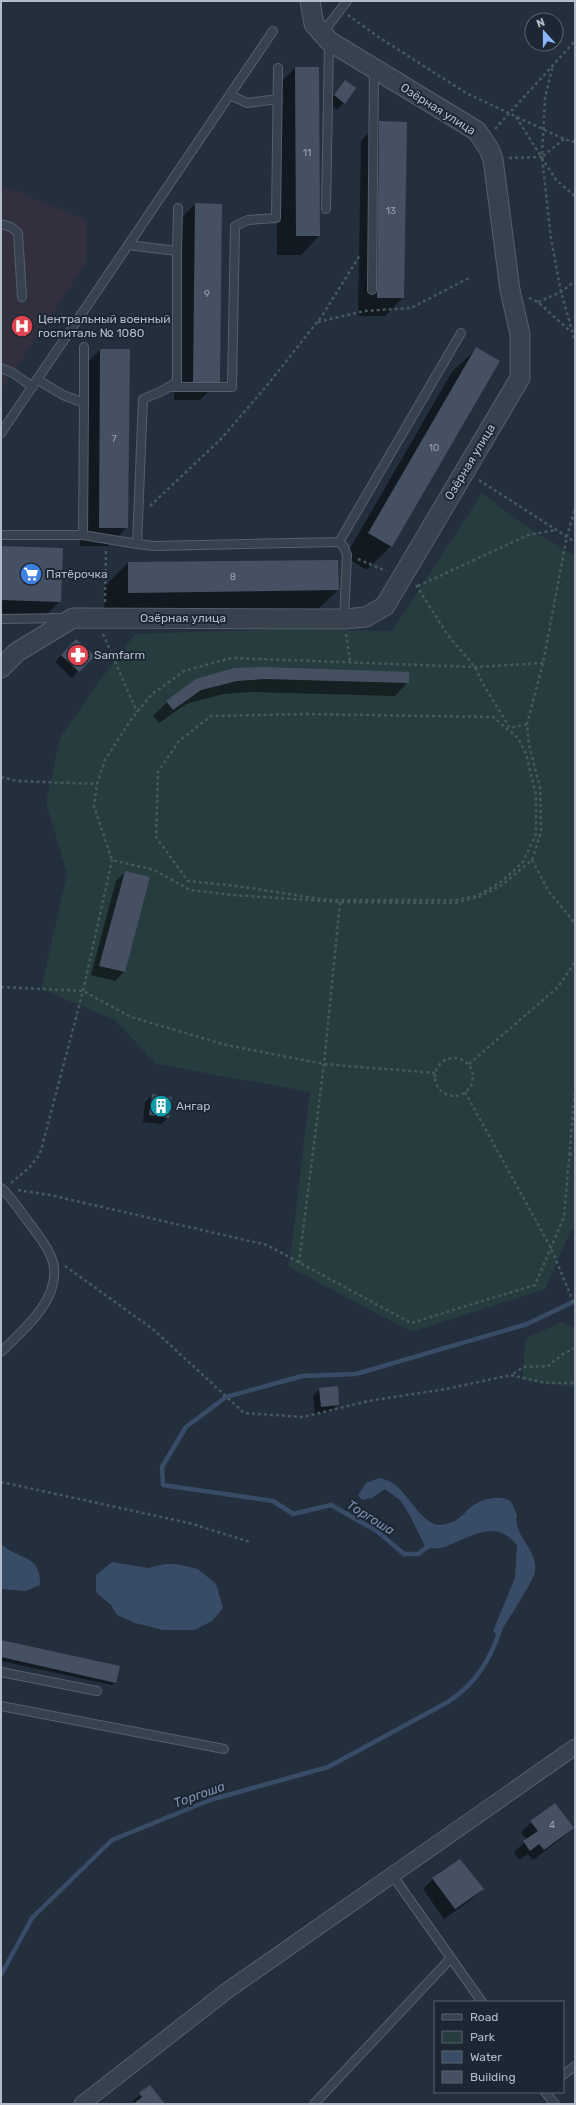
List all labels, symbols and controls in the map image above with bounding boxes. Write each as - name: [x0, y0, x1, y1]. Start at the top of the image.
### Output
- north arrow: [524, 12, 564, 52]
- text: N: [535, 16, 547, 31]
- street label: Озёрная улица: [398, 80, 478, 138]
- house number: 11: [303, 147, 311, 159]
- house number: 13: [386, 205, 396, 217]
- house number: 9: [204, 288, 210, 300]
- place label: Центральный военный госпиталь № 1080: [38, 312, 171, 340]
- hospital icon: Центральный военный госпиталь № 1080: [9, 313, 35, 339]
- street label: Озёрная улица: [442, 422, 498, 502]
- house number: 7: [111, 433, 117, 445]
- house number: 10: [429, 442, 439, 454]
- supermarket icon: Пятёрочка: [18, 561, 44, 587]
- place label: Пятёрочка: [46, 567, 108, 581]
- house number: 8: [230, 571, 236, 583]
- street label: Озёрная улица: [140, 611, 226, 625]
- pharmacy icon: Samfarm: [65, 642, 91, 668]
- place label: Samfarm: [94, 648, 145, 662]
- building icon: Ангар: [148, 1093, 174, 1119]
- place label: Ангар: [176, 1099, 210, 1113]
- water label: Торгоша: [344, 1497, 398, 1538]
- water label: Торгоша: [171, 1778, 227, 1811]
- house number: 4: [549, 1819, 555, 1831]
- legend: [434, 2001, 564, 2093]
- text: Road: [470, 2010, 498, 2024]
- text: Park: [470, 2030, 496, 2044]
- text: Water: [470, 2050, 502, 2064]
- text: Building: [470, 2070, 516, 2084]

